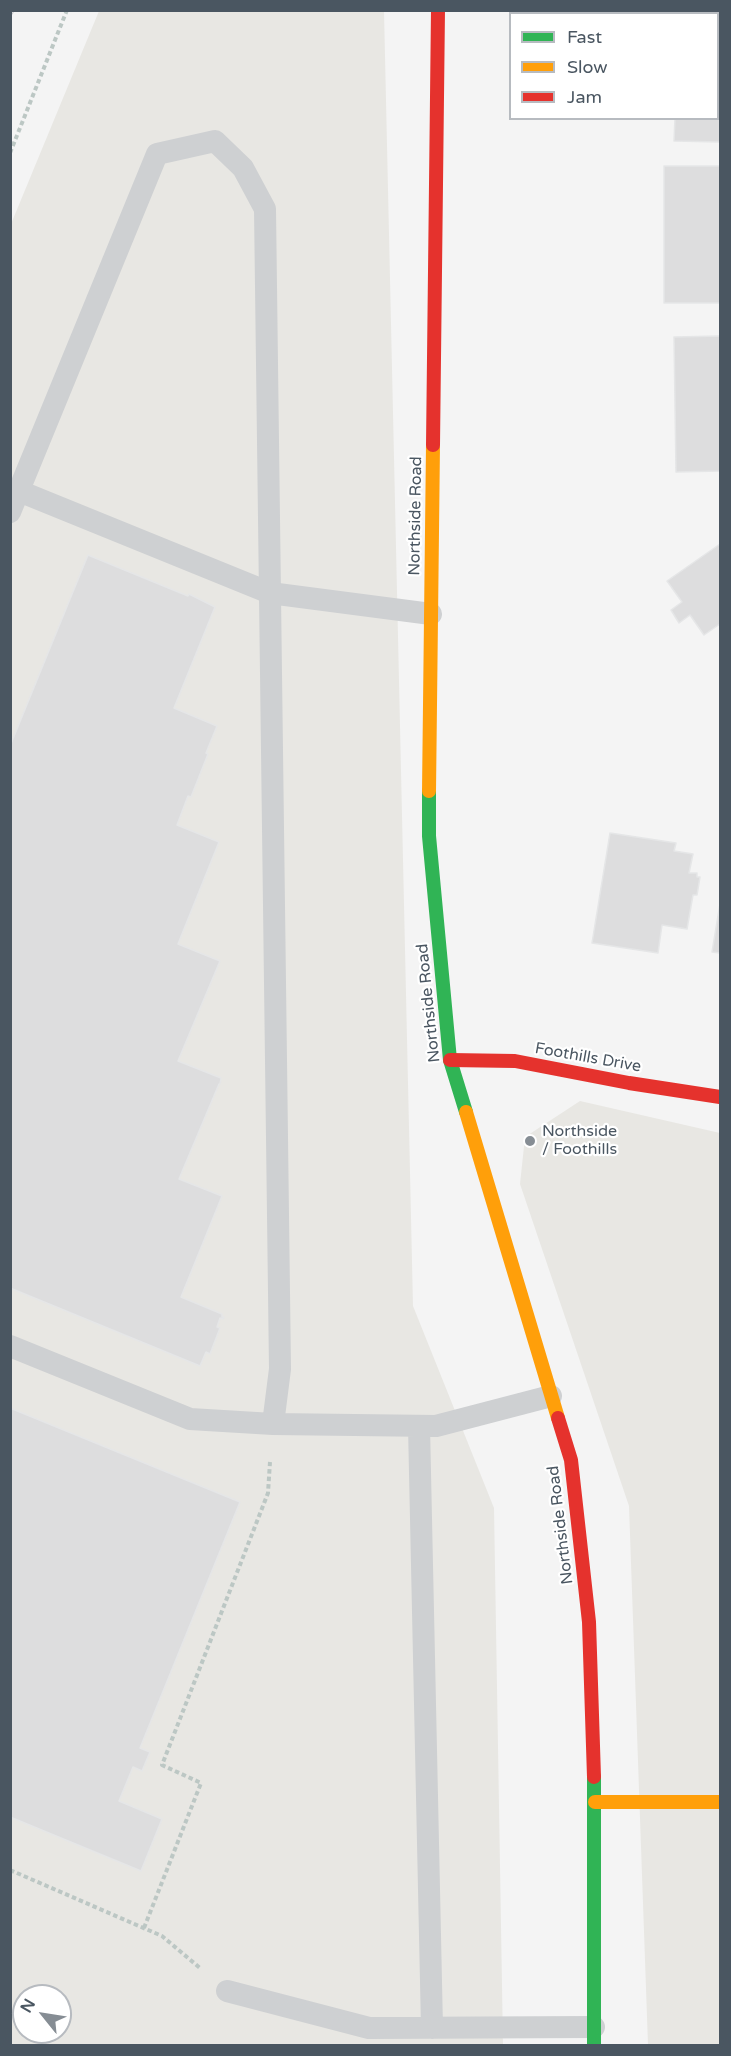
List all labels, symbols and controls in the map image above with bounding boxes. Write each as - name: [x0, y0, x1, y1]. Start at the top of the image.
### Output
- legend: [509, 12, 719, 120]
- text: Fast: [567, 26, 602, 48]
- text: Slow: [567, 56, 608, 78]
- text: Jam: [567, 86, 602, 108]
- street label: Northside Road: [405, 456, 427, 576]
- street label: Northside Road: [413, 943, 445, 1063]
- street label: Foothills Drive: [533, 1039, 643, 1077]
- place label: Northside / Foothills: [542, 1122, 617, 1160]
- marker: Northside / Foothills: [523, 1134, 537, 1148]
- street label: Northside Road: [544, 1465, 578, 1585]
- north arrow: [12, 1984, 72, 2044]
- text: N: [16, 1995, 40, 2017]

